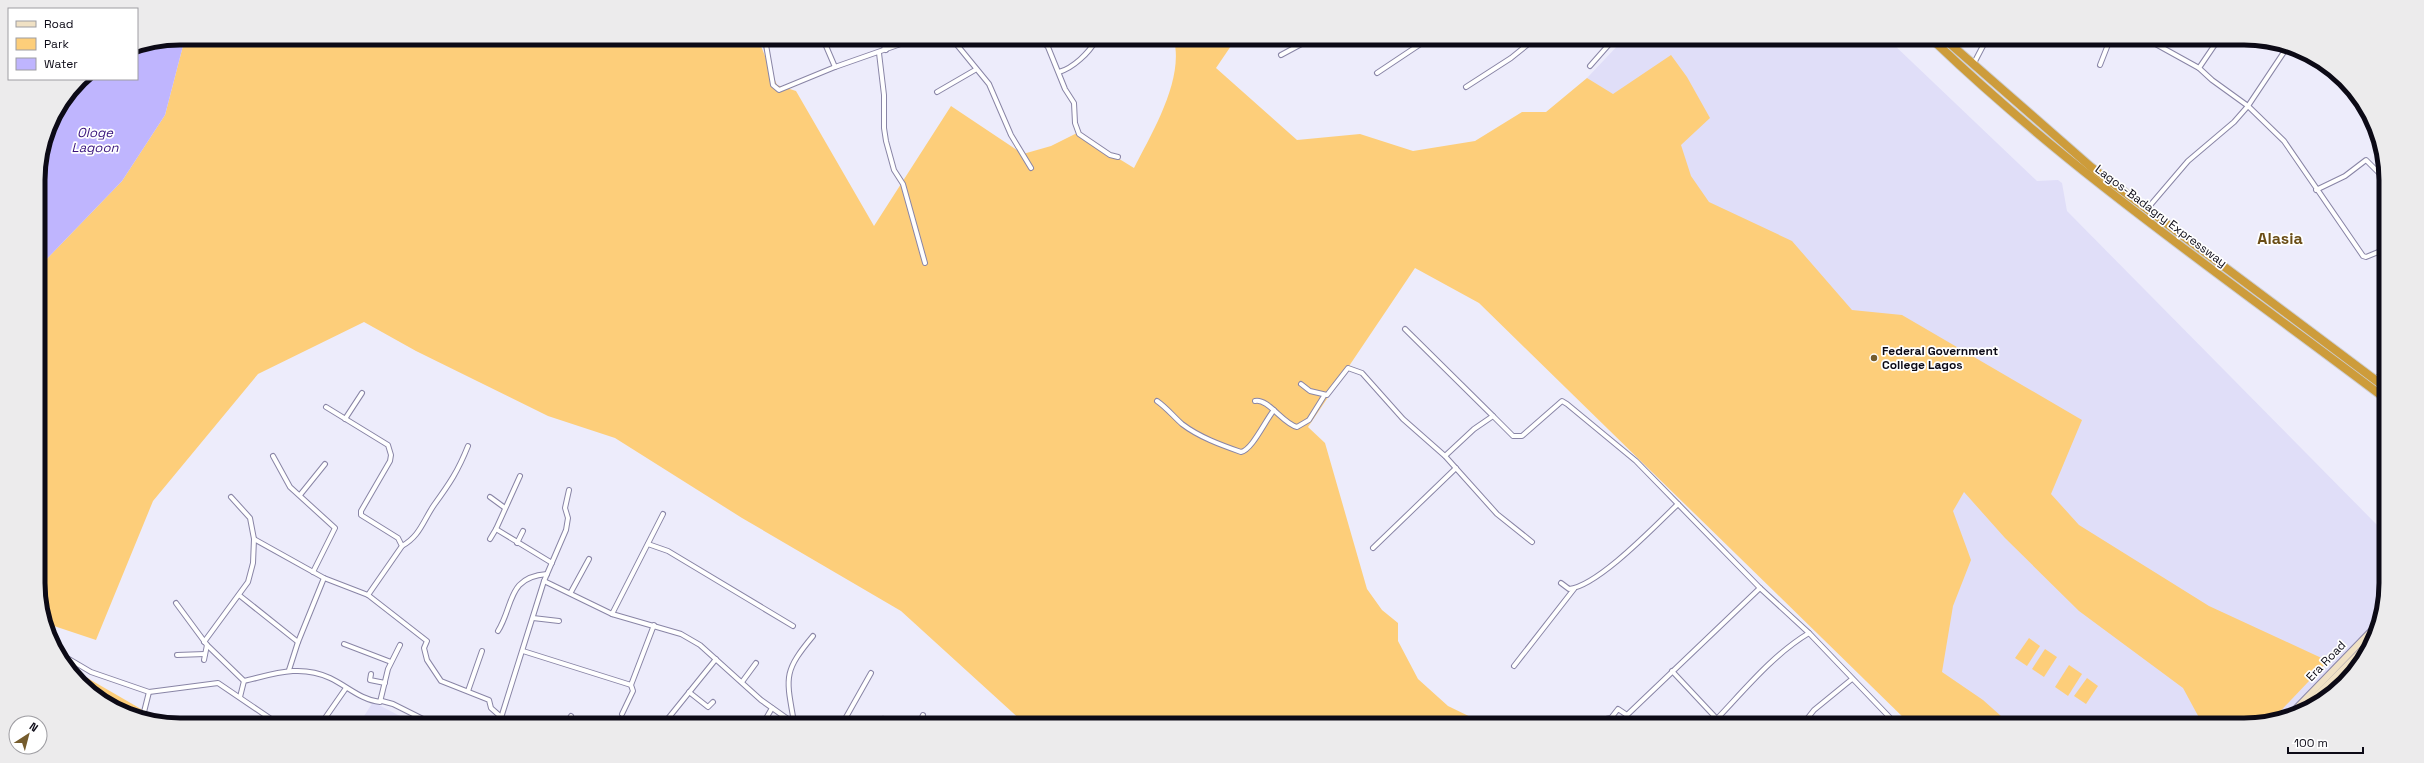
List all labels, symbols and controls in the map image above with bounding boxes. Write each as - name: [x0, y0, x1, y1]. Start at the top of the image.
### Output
- legend: [8, 8, 138, 80]
- text: Road: [44, 16, 73, 32]
- text: Park: [44, 36, 69, 52]
- text: Water: [44, 56, 78, 72]
- water label: Ologe Lagoon: [72, 124, 119, 156]
- street label: Lagos-Badagry Expressway: [2092, 161, 2230, 271]
- district label: Alasia: [2257, 228, 2303, 249]
- place label: Federal Government College Lagos: [1882, 343, 1998, 373]
- marker: Federal Government College Lagos: [1869, 353, 1879, 363]
- street label: Era Road: [2303, 637, 2349, 685]
- north arrow: [8, 715, 48, 755]
- text: N: [27, 719, 41, 735]
- scale bar: [2288, 729, 2363, 755]
- text: 100 m: [2294, 735, 2328, 751]

